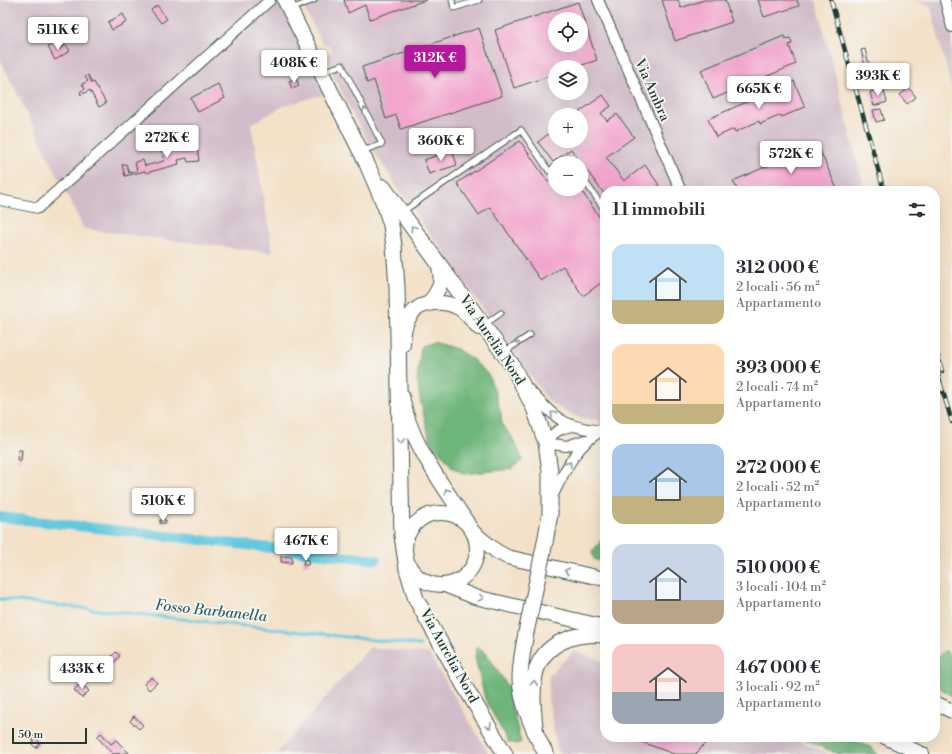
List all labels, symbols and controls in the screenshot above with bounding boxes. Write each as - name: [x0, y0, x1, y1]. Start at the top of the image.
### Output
- map controls: [548, 12, 588, 196]
- button: locate: [548, 12, 588, 52]
- pin: 511K €: [25, 17, 91, 51]
- text: 511K €: [37, 22, 79, 38]
- pin: 312K €: [402, 45, 468, 79]
- pin: 408K €: [261, 50, 327, 84]
- text: 312K €: [413, 50, 457, 66]
- text: 408K €: [270, 55, 318, 71]
- street label: Via Ambra: [630, 55, 674, 125]
- button: layers: [548, 60, 588, 100]
- pin: 393K €: [845, 63, 911, 97]
- text: 393K €: [856, 68, 900, 84]
- pin: 665K €: [726, 76, 792, 110]
- text: 665K €: [736, 81, 782, 97]
- one-way arrow: [362, 106, 369, 114]
- button: +: [548, 108, 588, 148]
- pin: 272K €: [134, 125, 200, 159]
- pin: 360K €: [408, 128, 474, 162]
- text: 272K €: [145, 130, 189, 146]
- text: 360K €: [418, 133, 464, 149]
- pin: 572K €: [758, 141, 824, 175]
- text: 572K €: [769, 146, 813, 162]
- button: −: [548, 156, 588, 196]
- text: 11 immobili: [612, 199, 705, 221]
- icon: filters: [906, 199, 928, 221]
- one-way arrow: [411, 226, 418, 233]
- text: 312 000 €: [736, 257, 819, 279]
- icon: home: [644, 260, 692, 308]
- text: 2 locali · 56 m²: [736, 279, 820, 295]
- street label: Via Aurelia Nord: [455, 291, 529, 389]
- text: Appartamento: [736, 295, 821, 311]
- one-way arrow: [513, 341, 520, 349]
- text: 393 000 €: [736, 357, 821, 379]
- icon: home: [644, 360, 692, 408]
- text: 2 locali · 74 m²: [736, 379, 818, 395]
- text: Appartamento: [736, 395, 821, 411]
- one-way arrow: [550, 411, 558, 419]
- one-way arrow: [396, 438, 405, 444]
- text: 272 000 €: [736, 457, 820, 479]
- icon: home: [644, 460, 692, 508]
- one-way arrow: [565, 461, 572, 468]
- text: 2 locali · 52 m²: [736, 479, 819, 495]
- pin: 510K €: [130, 488, 196, 522]
- one-way arrow: [444, 488, 452, 495]
- text: 510K €: [141, 493, 185, 509]
- text: Appartamento: [736, 495, 821, 511]
- pin: 467K €: [273, 528, 339, 562]
- text: 467K €: [283, 533, 329, 549]
- text: 510 000 €: [736, 557, 820, 579]
- icon: home: [644, 560, 692, 608]
- one-way arrow: [564, 567, 570, 575]
- text: 3 locali · 104 m²: [736, 579, 826, 595]
- one-way arrow: [477, 593, 484, 602]
- text: Appartamento: [736, 595, 821, 611]
- water label: Fosso Barbanella: [154, 596, 269, 626]
- street label: Via Aurelia Nord: [415, 605, 482, 706]
- pin: 433K €: [49, 656, 115, 690]
- text: 467 000 €: [736, 657, 821, 679]
- icon: home: [644, 660, 692, 708]
- text: 433K €: [59, 661, 105, 677]
- text: 3 locali · 92 m²: [736, 679, 820, 695]
- one-way arrow: [530, 680, 539, 686]
- text: Appartamento: [736, 695, 821, 711]
- one-way arrow: [484, 722, 491, 729]
- scale bar: [12, 726, 87, 745]
- text: 50 m: [18, 728, 43, 742]

